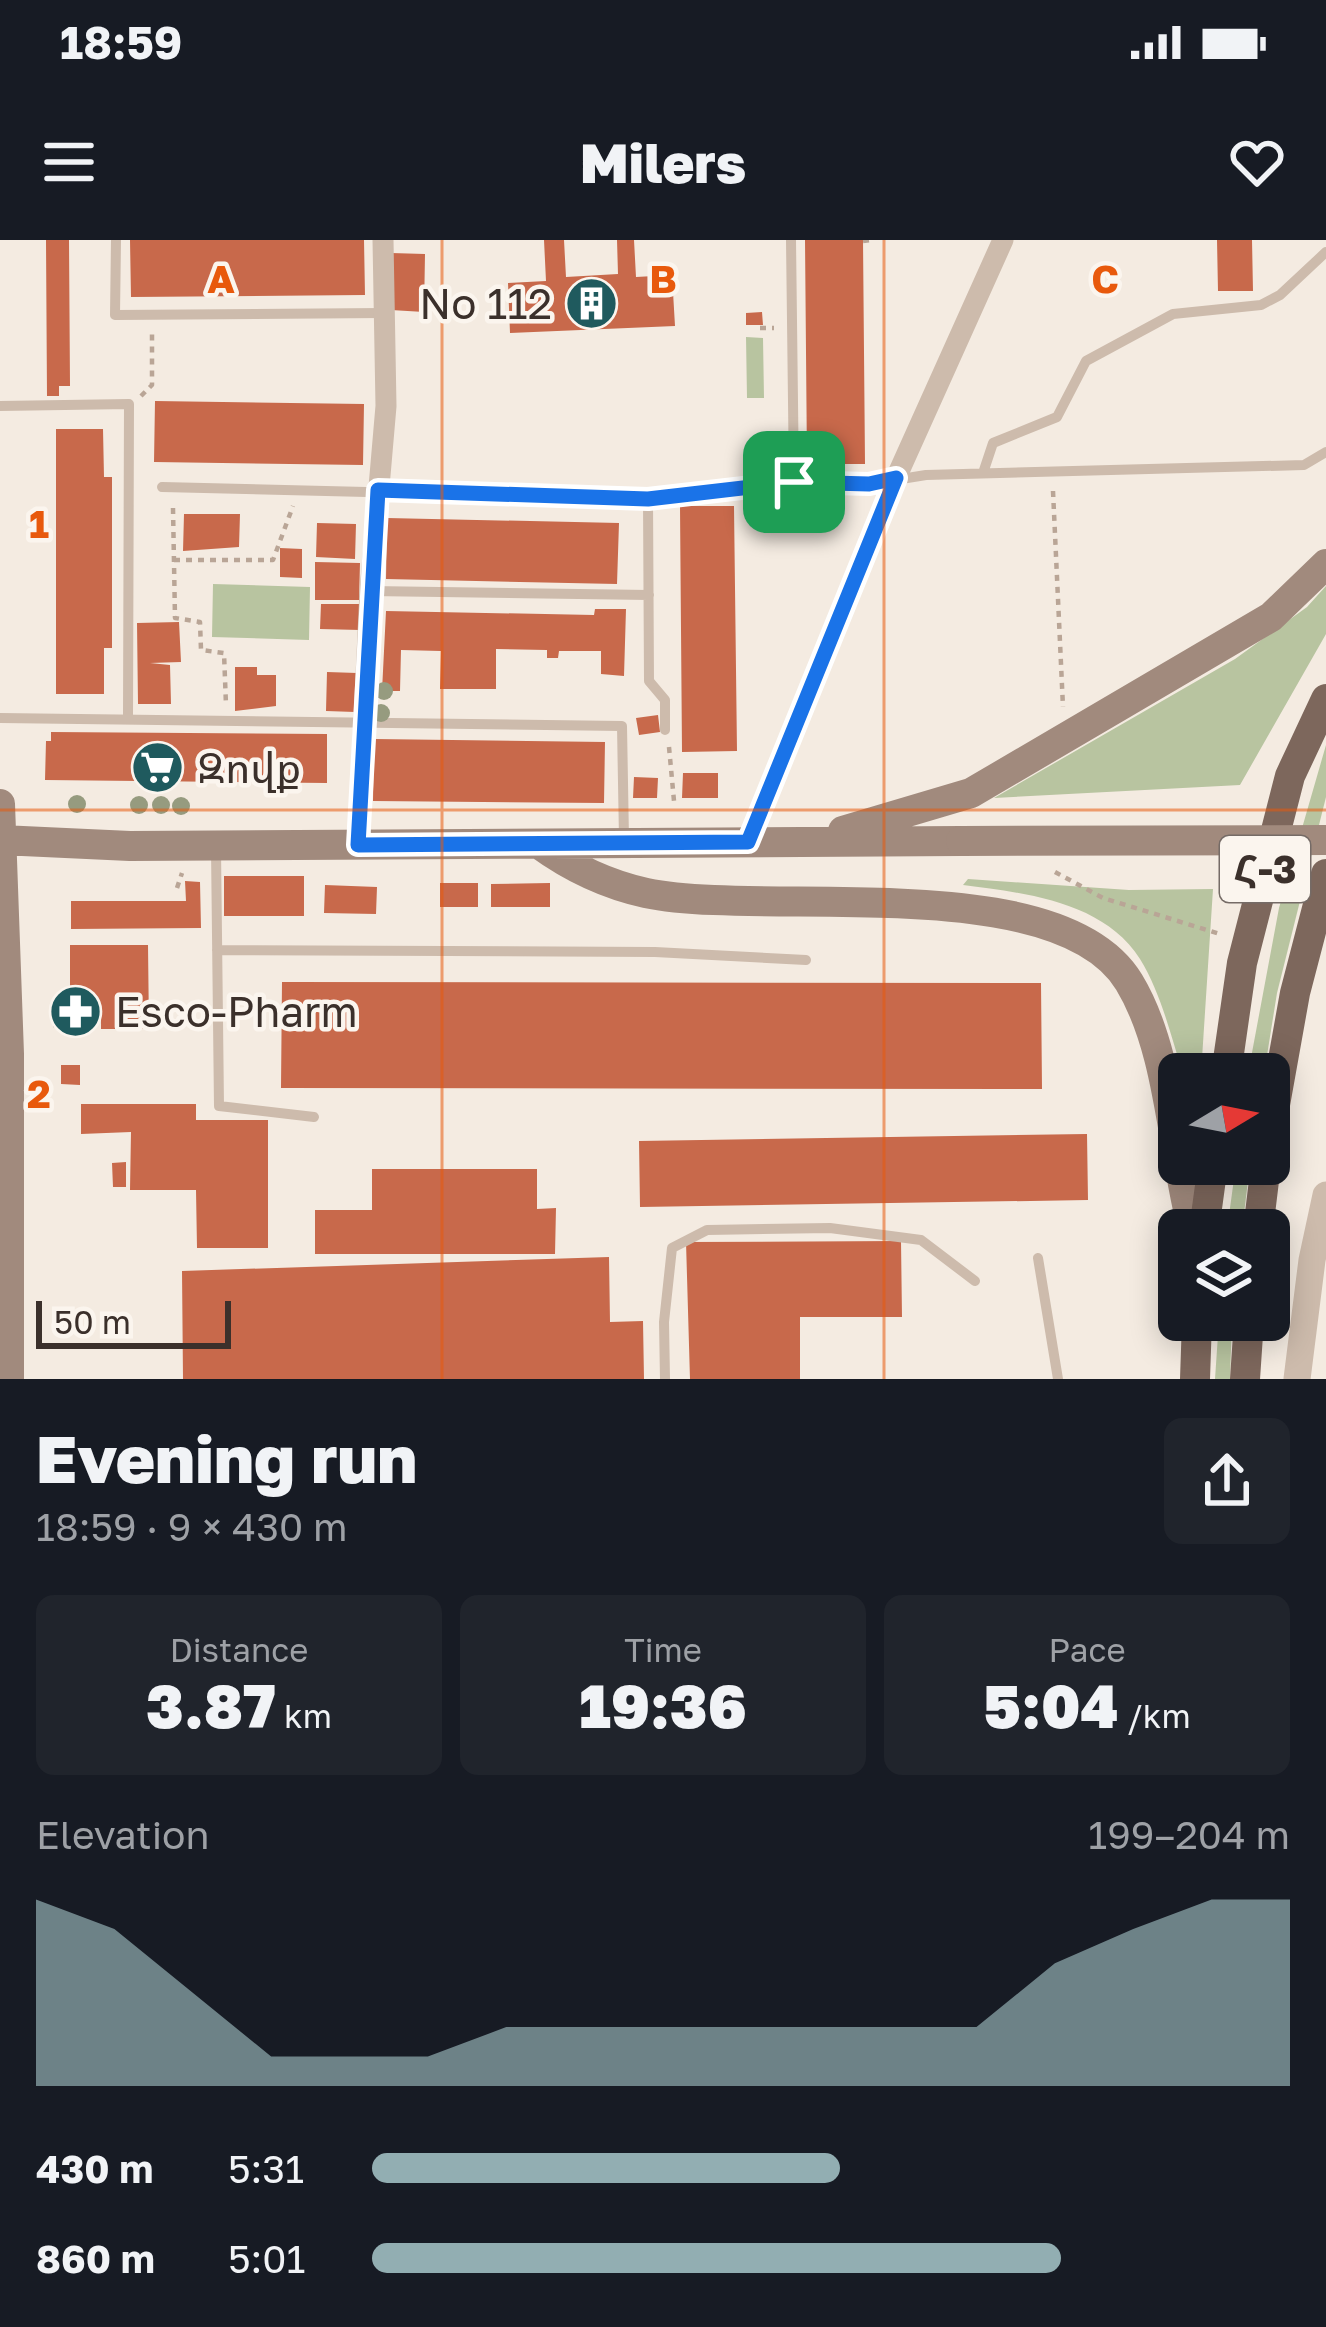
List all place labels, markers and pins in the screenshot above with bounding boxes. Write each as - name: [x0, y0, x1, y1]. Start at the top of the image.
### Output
- building icon: No 112: [563, 276, 619, 332]
- place label: No 112: [419, 278, 552, 328]
- pin: [743, 431, 845, 533]
- supermarket icon: Զովք: [130, 740, 186, 796]
- place label: Զովք: [197, 742, 301, 793]
- pharmacy icon: Esco-Pharm: [48, 984, 104, 1040]
- place label: Esco-Pharm: [115, 986, 358, 1036]

